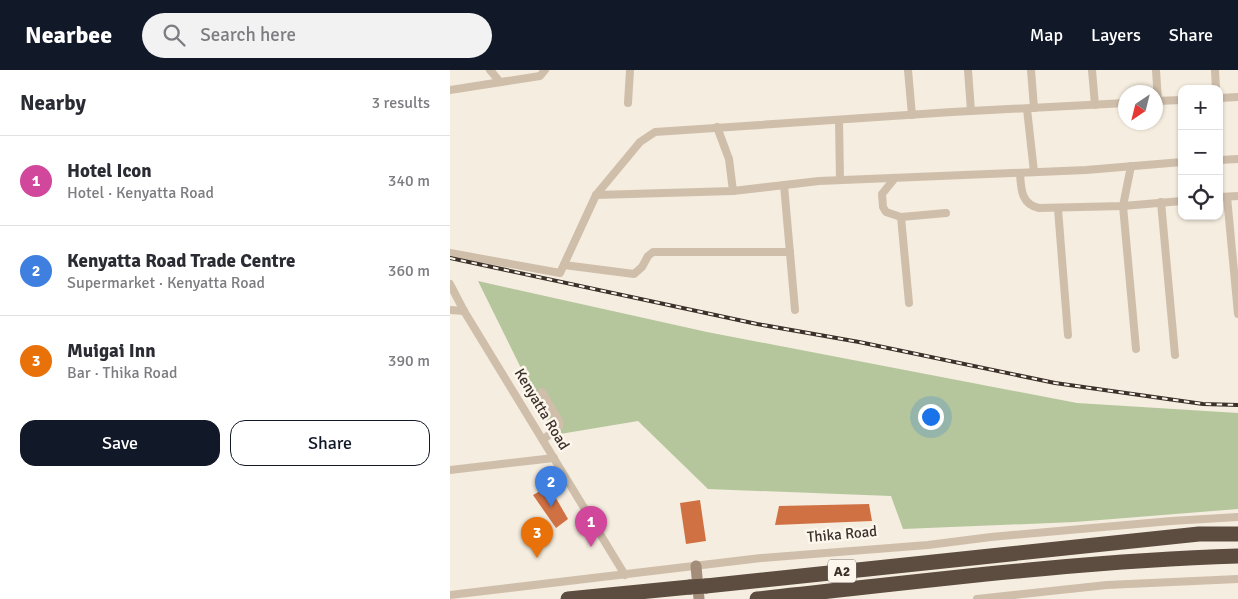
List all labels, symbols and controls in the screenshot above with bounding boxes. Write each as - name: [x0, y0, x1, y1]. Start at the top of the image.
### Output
- search box: [142, 13, 492, 58]
- text: Nearbee: [25, 20, 112, 50]
- icon: search: [160, 21, 188, 49]
- text: Search here: [200, 23, 296, 47]
- text: Map: [1030, 24, 1063, 46]
- text: Layers: [1091, 24, 1141, 46]
- text: Share: [1169, 24, 1213, 46]
- north arrow: [1118, 85, 1163, 130]
- map controls: [1178, 85, 1223, 220]
- button: +: [1178, 85, 1223, 130]
- text: Nearby: [20, 90, 86, 116]
- text: 3 results: [371, 93, 430, 113]
- button: −: [1178, 130, 1223, 175]
- text: Hotel Icon: [67, 159, 152, 183]
- text: 1: [32, 171, 40, 191]
- text: 340 m: [388, 171, 430, 191]
- button: locate: [1178, 175, 1223, 220]
- text: Hotel · Kenyatta Road: [67, 183, 214, 203]
- text: Kenyatta Road Trade Centre: [67, 249, 295, 273]
- text: 2: [32, 261, 40, 281]
- text: 360 m: [388, 261, 430, 281]
- text: Supermarket · Kenyatta Road: [67, 273, 265, 293]
- text: Muigai Inn: [67, 339, 156, 363]
- text: 3: [32, 351, 40, 371]
- text: 390 m: [388, 351, 430, 371]
- text: Bar · Thika Road: [67, 363, 177, 383]
- street label: Kenyatta Road: [511, 365, 573, 453]
- your location: [918, 404, 944, 430]
- button: Save: [20, 420, 220, 466]
- button: Share: [230, 420, 430, 466]
- pin: 2: [535, 466, 567, 507]
- pin: 1: [575, 506, 607, 547]
- pin: 3: [521, 517, 553, 558]
- street label: Thika Road: [806, 522, 878, 546]
- road number: A2: [828, 560, 856, 582]

